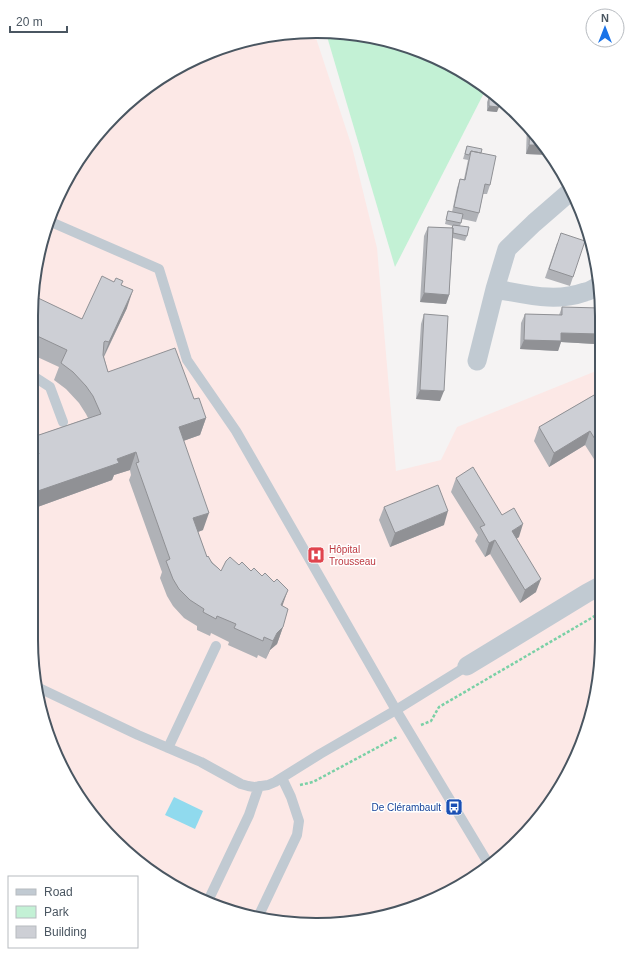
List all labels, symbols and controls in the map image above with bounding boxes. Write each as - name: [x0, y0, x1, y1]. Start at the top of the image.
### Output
- scale bar: [10, 8, 67, 34]
- north arrow: [585, 8, 625, 48]
- text: N: [601, 12, 609, 24]
- text: 20 m: [16, 15, 43, 29]
- place label: Hôpital Trousseau: [329, 544, 376, 567]
- hospital icon: Hôpital Trousseau: [306, 545, 326, 565]
- bus stop icon: De Clérambault: [444, 797, 464, 817]
- place label: De Clérambault: [372, 802, 441, 813]
- legend: [8, 876, 138, 948]
- text: Road: [44, 885, 73, 899]
- text: Park: [44, 905, 70, 919]
- text: Building: [44, 925, 87, 939]

